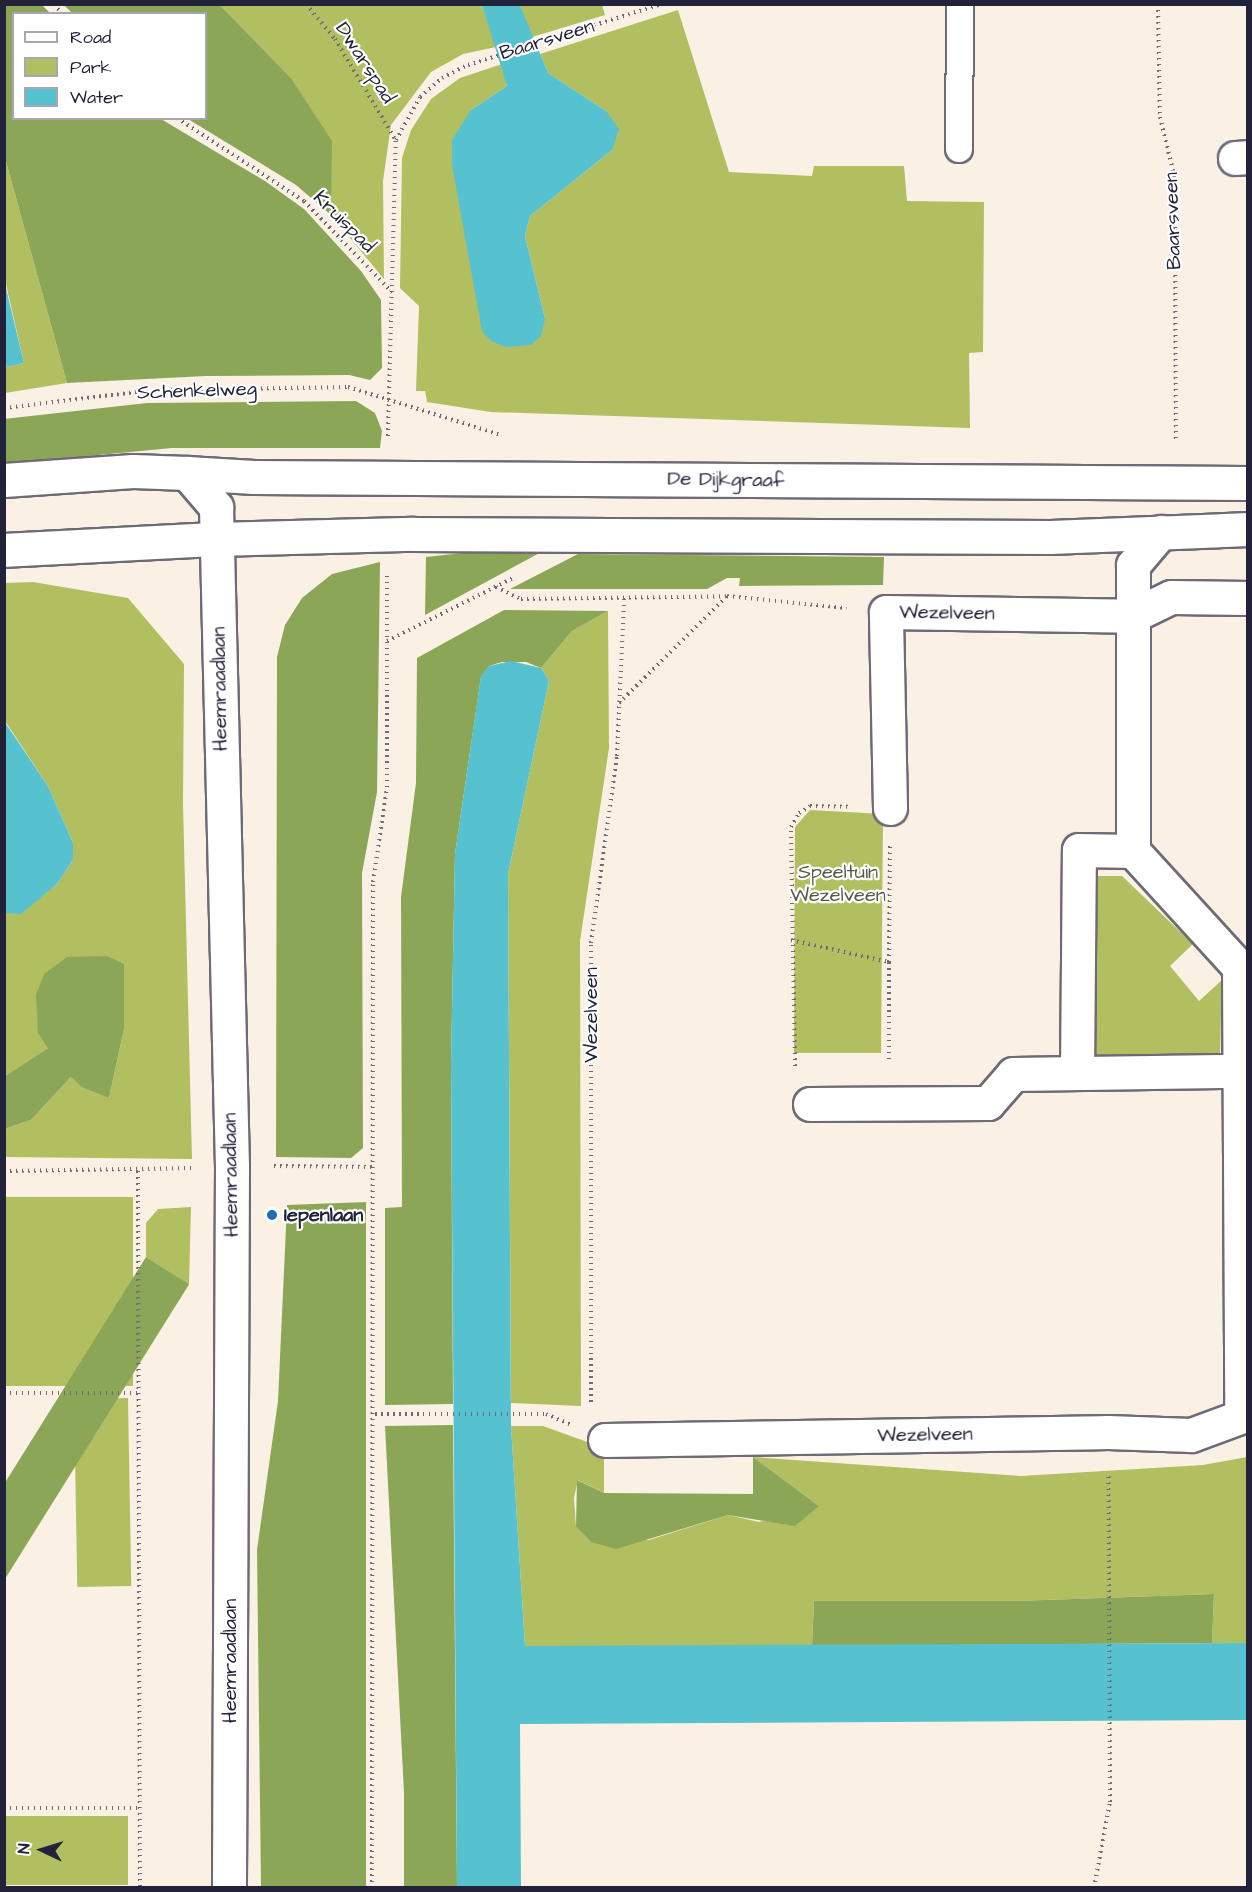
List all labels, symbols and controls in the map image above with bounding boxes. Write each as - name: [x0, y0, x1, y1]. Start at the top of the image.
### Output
- legend: [12, 12, 207, 120]
- street label: Baarsveen: [497, 14, 597, 66]
- street label: Dwarspad: [330, 18, 400, 108]
- text: Road: [70, 25, 111, 50]
- text: Park: [70, 55, 112, 80]
- text: Water: [70, 85, 123, 110]
- street label: Baarsveen: [1159, 172, 1187, 270]
- street label: Kruispad: [308, 186, 380, 258]
- street label: Schenkelweg: [137, 377, 257, 405]
- street label: De Dijkgraaf: [667, 467, 785, 493]
- street label: Wezelveen: [899, 600, 995, 626]
- street label: Heemraadlaan: [207, 627, 233, 751]
- park label: Speeltuin Wezelveen: [790, 861, 886, 908]
- street label: Wezelveen: [579, 967, 603, 1063]
- street label: Heemraadlaan: [218, 1113, 244, 1237]
- place label: Iepenlaan: [284, 1203, 363, 1227]
- marker: Iepenlaan: [265, 1208, 279, 1222]
- street label: Wezelveen: [877, 1422, 973, 1448]
- street label: Heemraadlaan: [218, 1599, 242, 1723]
- north arrow: [12, 1820, 72, 1880]
- text: N: [13, 1843, 35, 1855]

